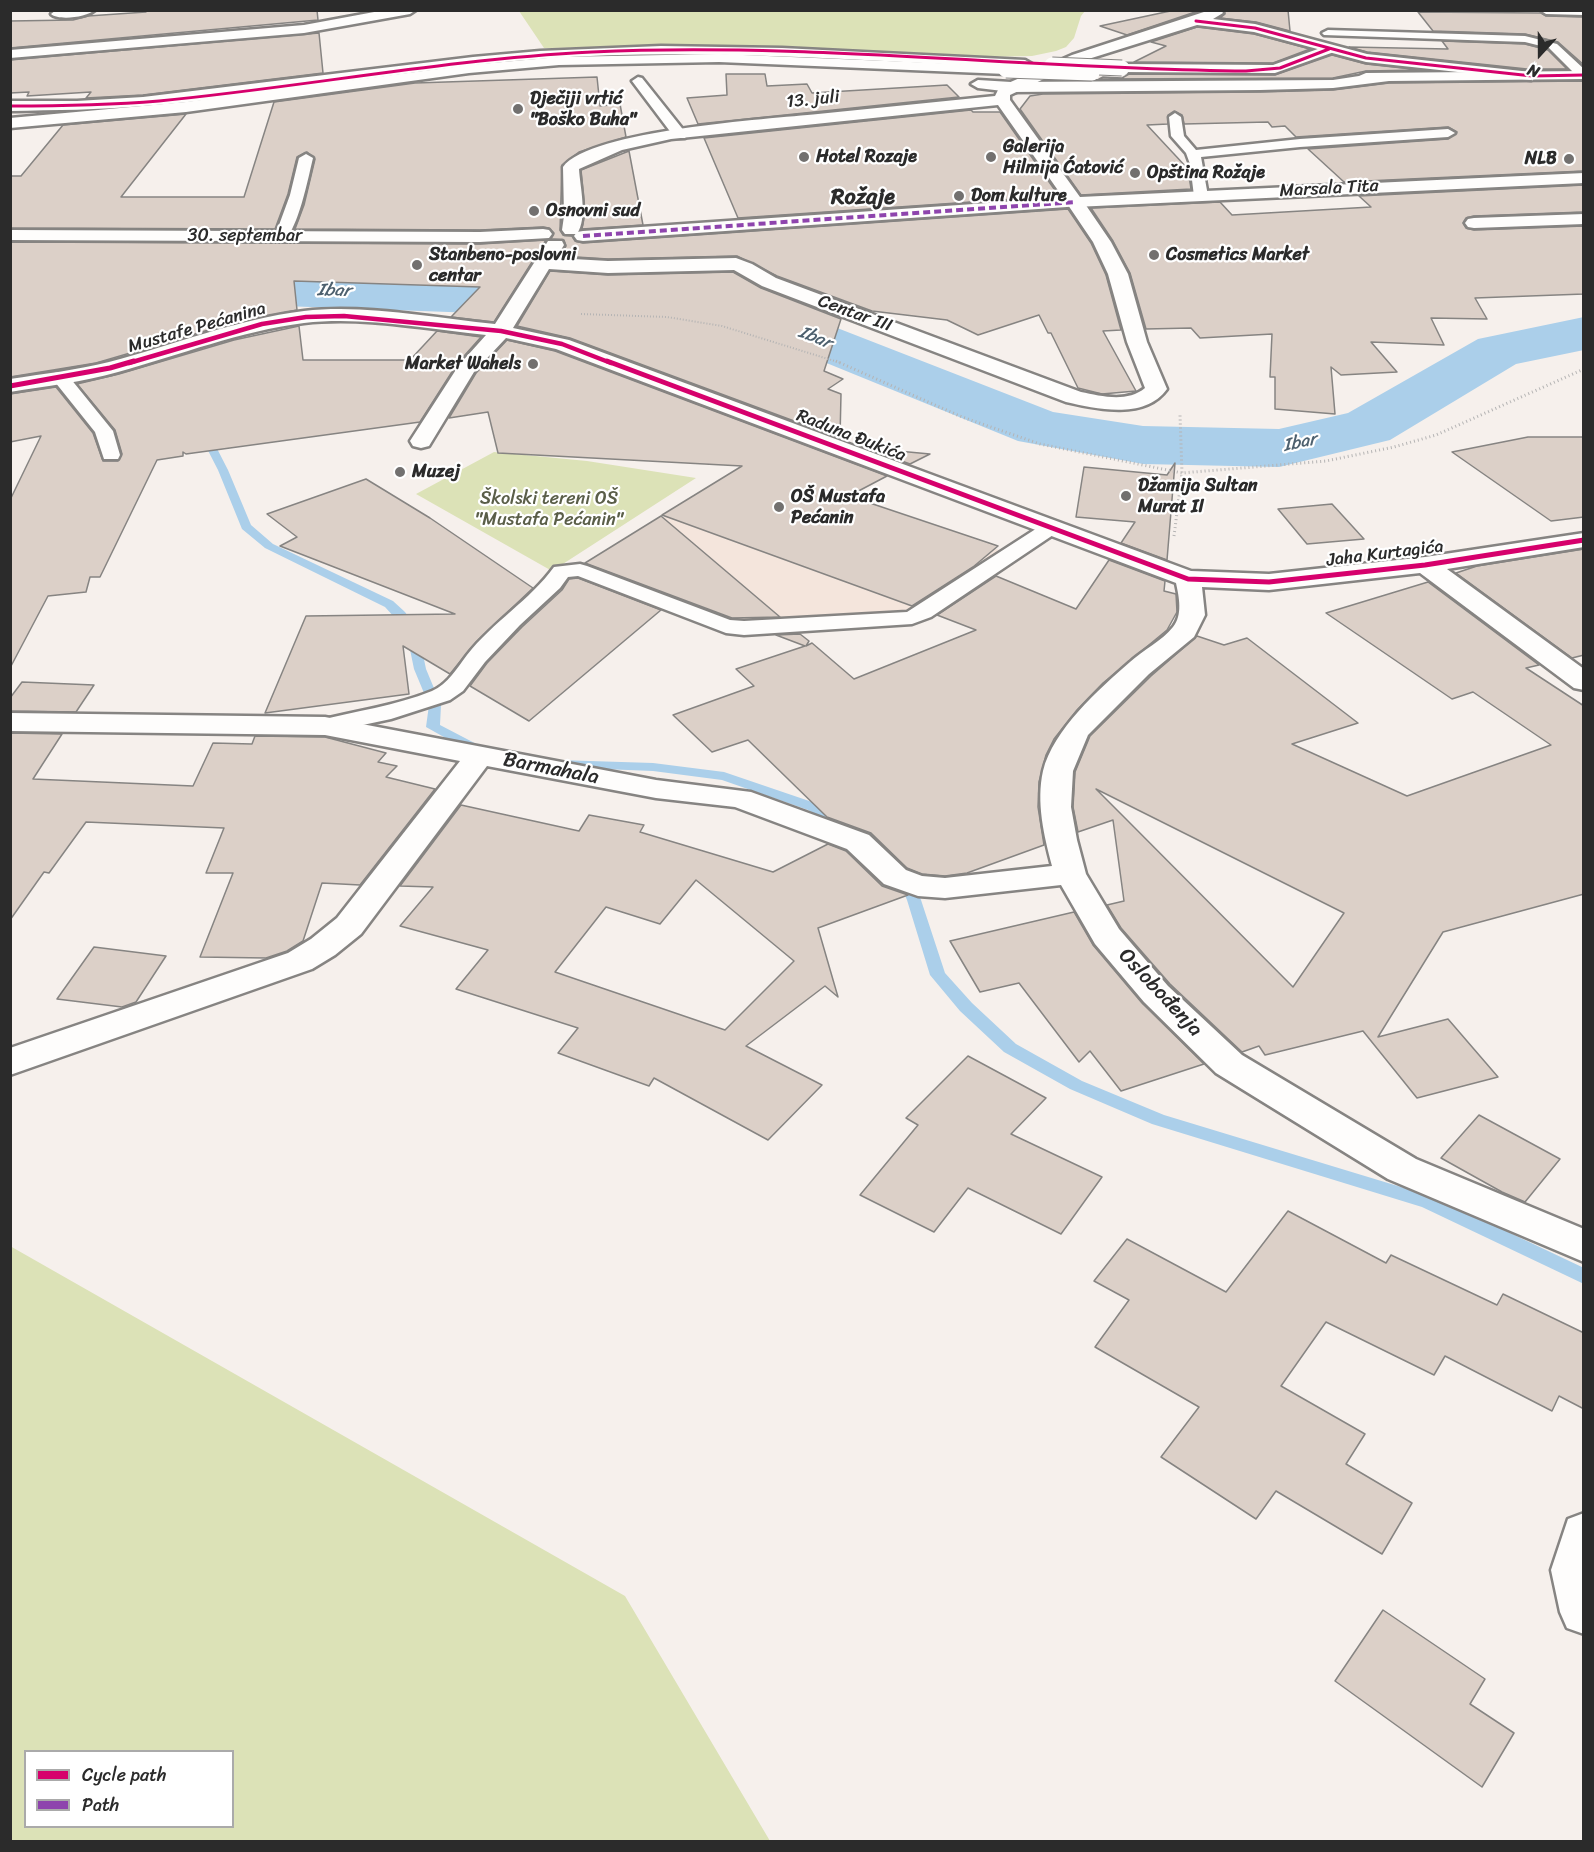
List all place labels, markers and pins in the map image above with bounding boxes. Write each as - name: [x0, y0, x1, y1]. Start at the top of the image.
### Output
- place label: Dječiji vrtić "Boško Buha": [530, 88, 636, 130]
- marker: Dječiji vrtić "Boško Buha": [511, 102, 525, 116]
- place label: Galerija Hilmija Ćatović: [1003, 136, 1123, 178]
- place label: Hotel Rozaje: [816, 146, 917, 168]
- place label: NLB: [1525, 148, 1557, 170]
- marker: Hotel Rozaje: [797, 150, 811, 164]
- marker: Galerija Hilmija Ćatović: [984, 150, 998, 164]
- marker: NLB: [1562, 152, 1576, 166]
- place label: Opština Rožaje: [1147, 162, 1265, 184]
- marker: Opština Rožaje: [1128, 166, 1142, 180]
- place label: Dom kulture: [971, 185, 1067, 207]
- marker: Dom kulture: [952, 189, 966, 203]
- place label: Osnovni sud: [546, 200, 640, 222]
- marker: Osnovni sud: [527, 204, 541, 218]
- place label: Stanbeno-poslovni centar: [429, 244, 576, 286]
- place label: Cosmetics Market: [1166, 244, 1309, 266]
- marker: Cosmetics Market: [1147, 248, 1161, 262]
- marker: Stanbeno-poslovni centar: [410, 258, 424, 272]
- place label: Market Wahels: [405, 353, 521, 375]
- marker: Market Wahels: [526, 357, 540, 371]
- place label: Muzej: [412, 461, 460, 483]
- marker: Muzej: [393, 465, 407, 479]
- place label: Džamija Sultan Murat II: [1138, 475, 1257, 518]
- place label: OŠ Mustafa Pećanin: [791, 486, 885, 528]
- marker: Džamija Sultan Murat II: [1119, 489, 1133, 503]
- marker: OŠ Mustafa Pećanin: [772, 500, 786, 514]

